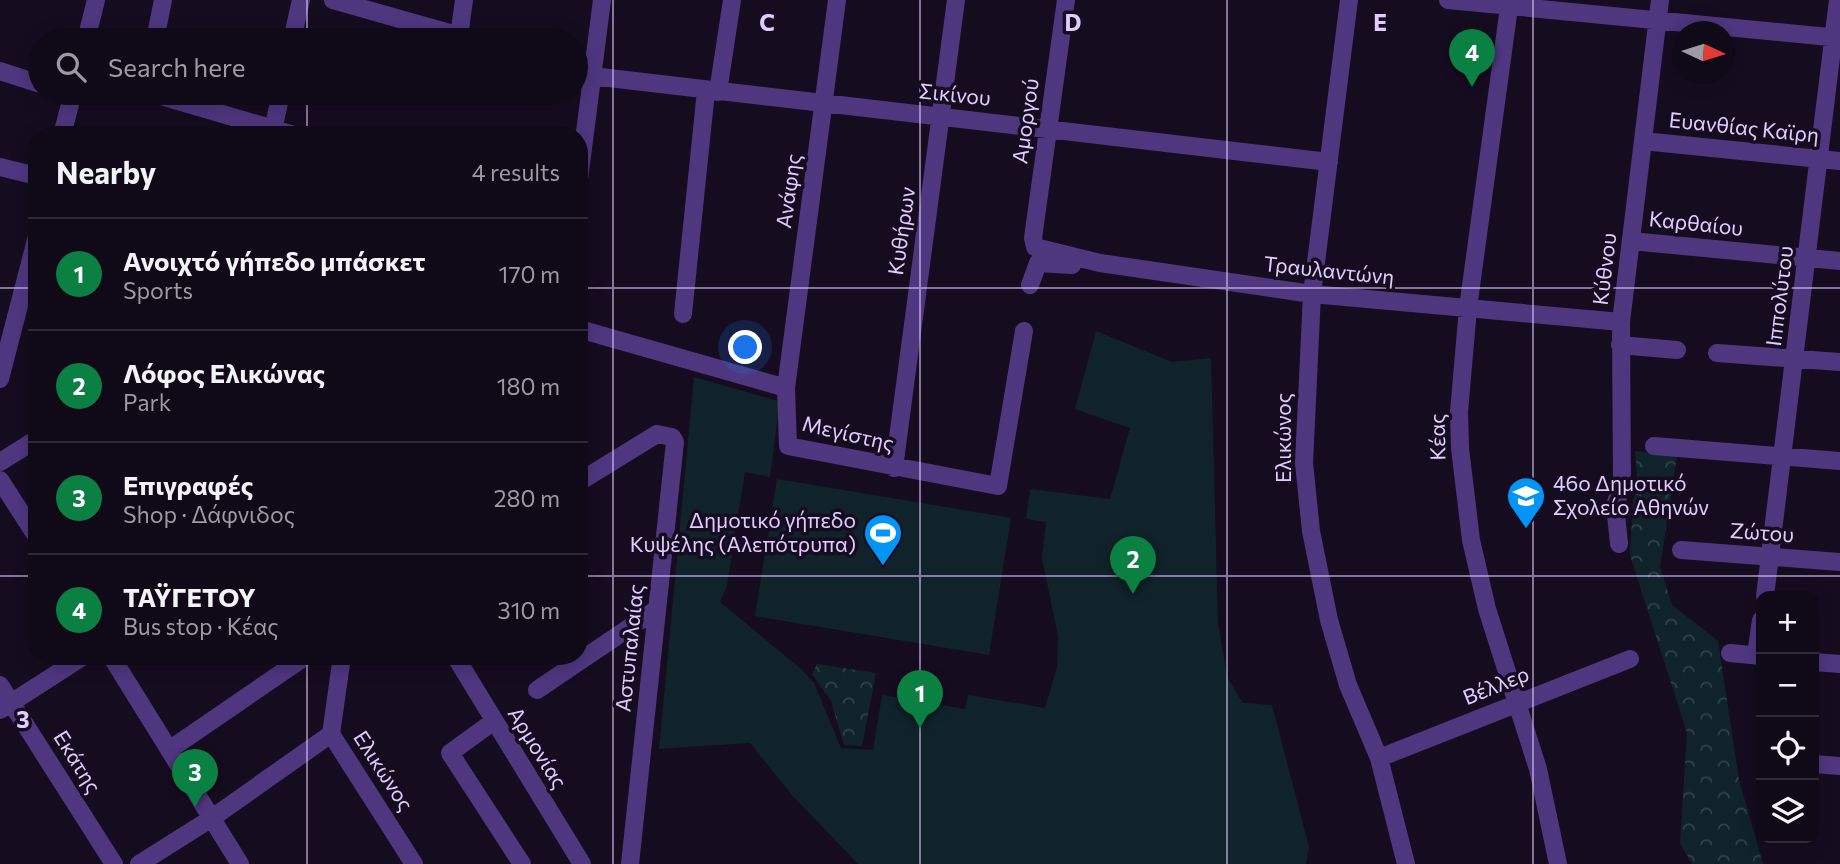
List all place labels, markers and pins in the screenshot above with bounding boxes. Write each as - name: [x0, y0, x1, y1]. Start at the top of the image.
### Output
- pin: 4: [1449, 29, 1495, 87]
- place label: 46ο Δημοτικό Σχολείο Αθηνών: [1553, 470, 1709, 519]
- school or university icon: 46ο Δημοτικό Σχολείο Αθηνών: [1505, 475, 1547, 530]
- place label: Δημοτικό γήπεδο Κυψέλης (Αλεπότρυπα): [630, 507, 856, 556]
- sports icon: Δημοτικό γήπεδο Κυψέλης (Αλεπότρυπα): [862, 512, 904, 567]
- pin: 2: [1110, 536, 1156, 594]
- pin: 1: [897, 670, 943, 728]
- pin: 3: [172, 749, 218, 807]

